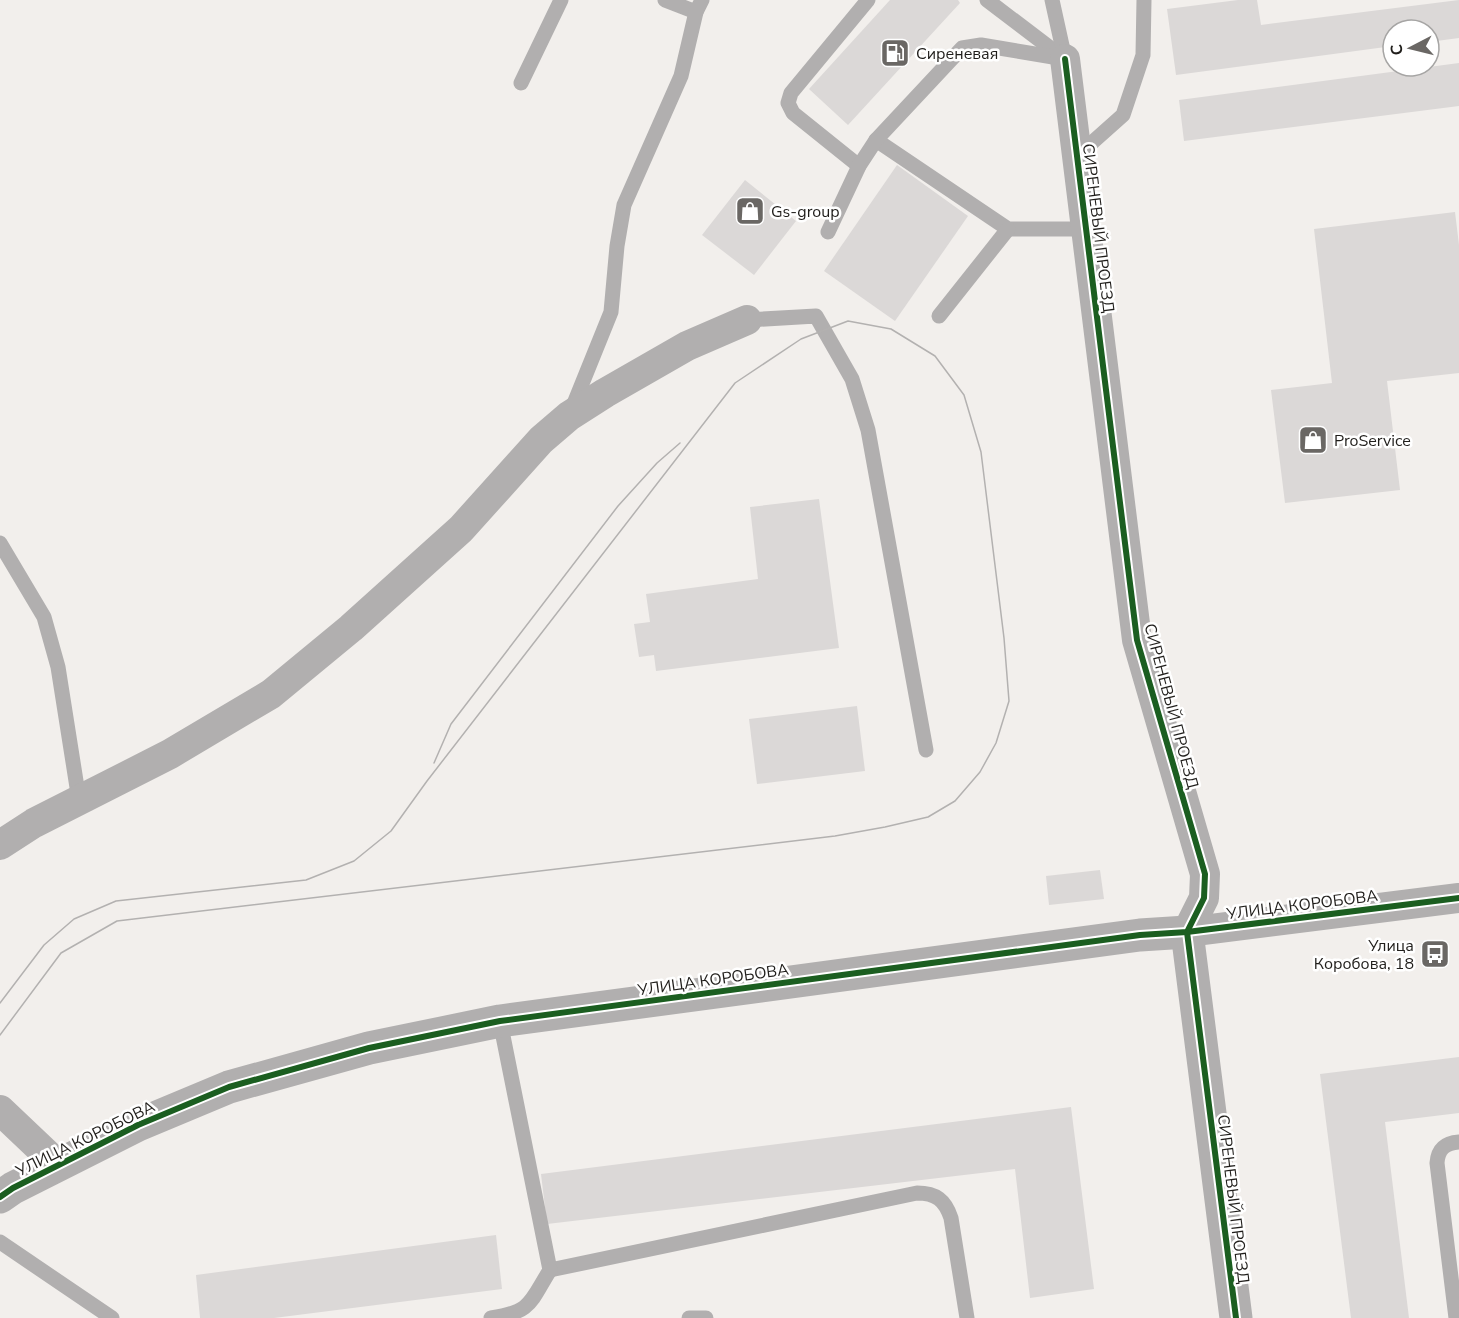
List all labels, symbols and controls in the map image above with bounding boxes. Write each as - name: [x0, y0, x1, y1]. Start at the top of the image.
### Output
- north arrow: [1381, 18, 1441, 78]
- fuel station icon: Сиреневая: [879, 37, 911, 69]
- place label: Сиреневая: [916, 43, 998, 65]
- text: С: [1386, 43, 1409, 56]
- street label: СИРЕНЕВЫЙ ПРОЕЗД: [1077, 142, 1119, 315]
- shop icon: Gs-group: [734, 195, 766, 227]
- place label: Gs-group: [771, 201, 840, 223]
- shop icon: ProService: [1297, 424, 1329, 456]
- place label: ProService: [1334, 430, 1411, 452]
- street label: СИРЕНЕВЫЙ ПРОЕЗД: [1138, 621, 1204, 792]
- street label: УЛИЦА КОРОБОВА: [1224, 885, 1379, 925]
- place label: Улица Коробова, 18: [1314, 935, 1414, 975]
- bus stop icon: Улица Коробова, 18: [1419, 938, 1451, 970]
- street label: УЛИЦА КОРОБОВА: [635, 958, 790, 1002]
- street label: УЛИЦА КОРОБОВА: [11, 1095, 159, 1183]
- street label: СИРЕНЕВЫЙ ПРОЕЗД: [1212, 1113, 1254, 1286]

